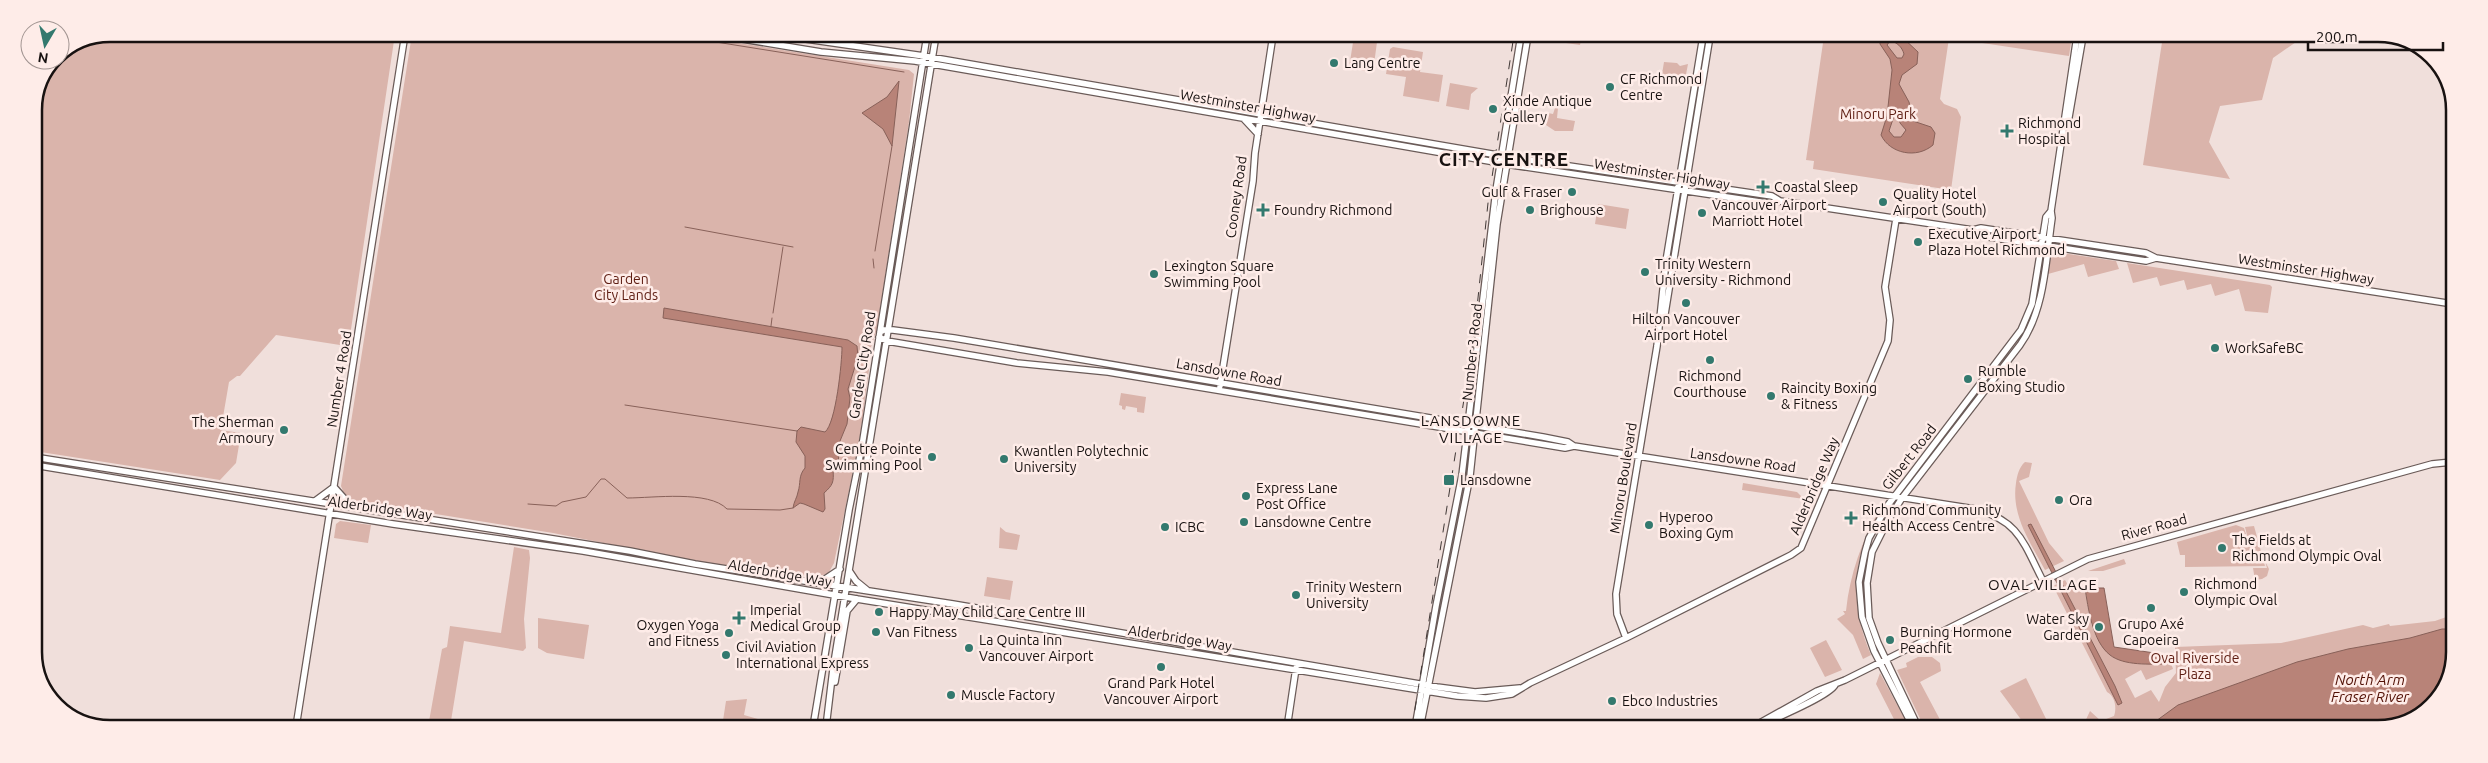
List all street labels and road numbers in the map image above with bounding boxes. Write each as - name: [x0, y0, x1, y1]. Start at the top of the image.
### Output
- street label: Westminster Highway: [1179, 86, 1317, 126]
- street label: Cooney Road: [1222, 155, 1250, 239]
- street label: Westminster Highway: [1593, 155, 1731, 193]
- street label: Westminster Highway: [2237, 250, 2375, 288]
- street label: Number 3 Road: [1459, 302, 1485, 402]
- street label: Garden City Road: [846, 310, 878, 420]
- street label: Number 4 Road: [323, 329, 355, 429]
- street label: Lansdowne Road: [1175, 355, 1283, 389]
- street label: Minoru Boulevard: [1606, 421, 1640, 535]
- street label: Gilbert Road: [1879, 421, 1939, 493]
- street label: Alderbridge Way: [1786, 434, 1842, 537]
- street label: Lansdowne Road: [1689, 445, 1797, 475]
- street label: Alderbridge Way: [327, 493, 433, 523]
- street label: River Road: [2119, 511, 2189, 543]
- street label: Alderbridge Way: [727, 556, 833, 590]
- street label: Alderbridge Way: [1127, 622, 1233, 654]

